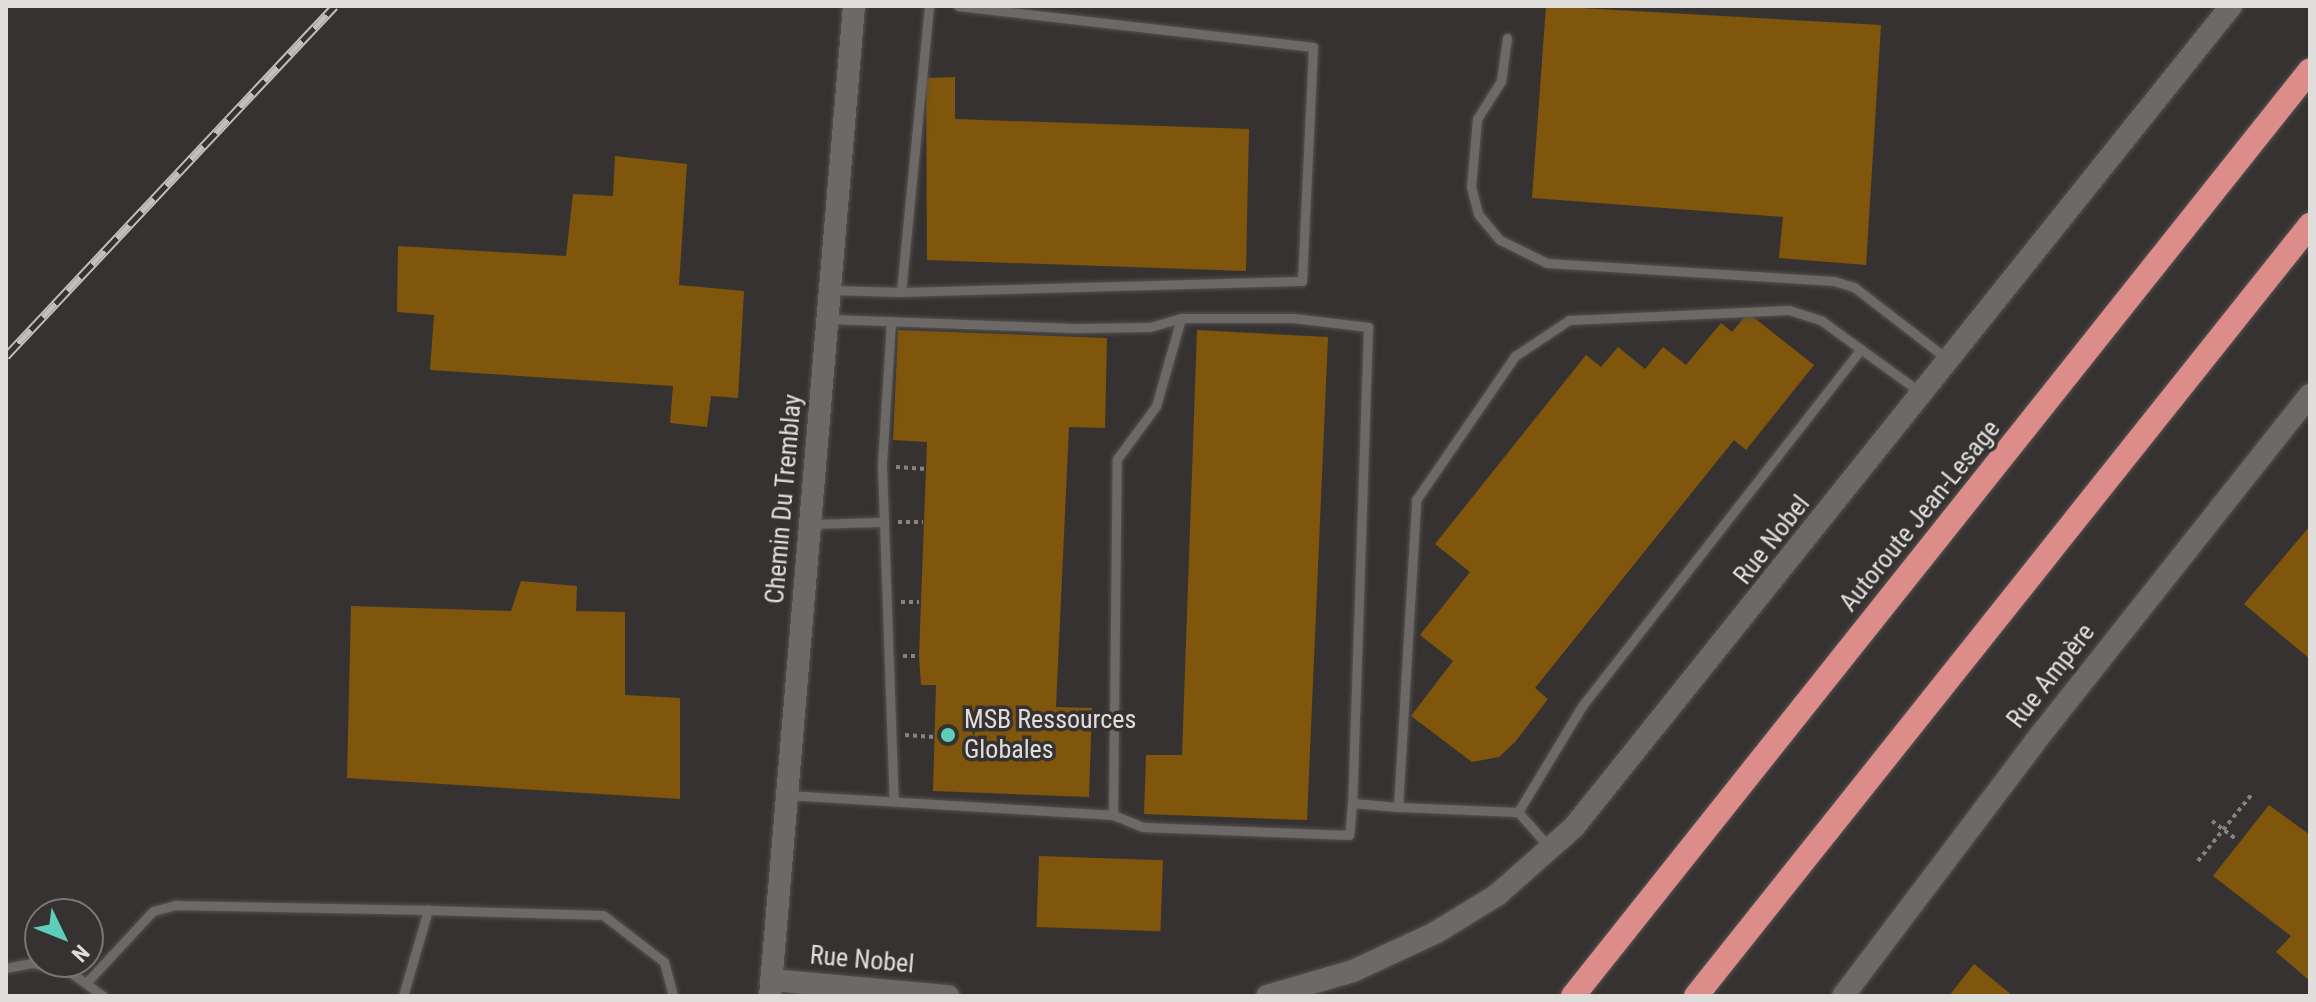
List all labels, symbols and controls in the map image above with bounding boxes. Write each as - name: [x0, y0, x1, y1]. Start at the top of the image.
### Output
- street label: Chemin Du Tremblay: [759, 393, 809, 605]
- street label: Autoroute Jean-Lesage: [1833, 414, 2007, 618]
- street label: Rue Nobel: [1727, 489, 1817, 591]
- street label: Rue Ampère: [2001, 618, 2101, 734]
- place label: MSB Ressources Globales: [964, 704, 1136, 766]
- marker: MSB Ressources Globales: [939, 726, 957, 744]
- north arrow: [24, 898, 104, 978]
- text: N: [67, 940, 94, 967]
- street label: Rue Nobel: [809, 940, 915, 980]

